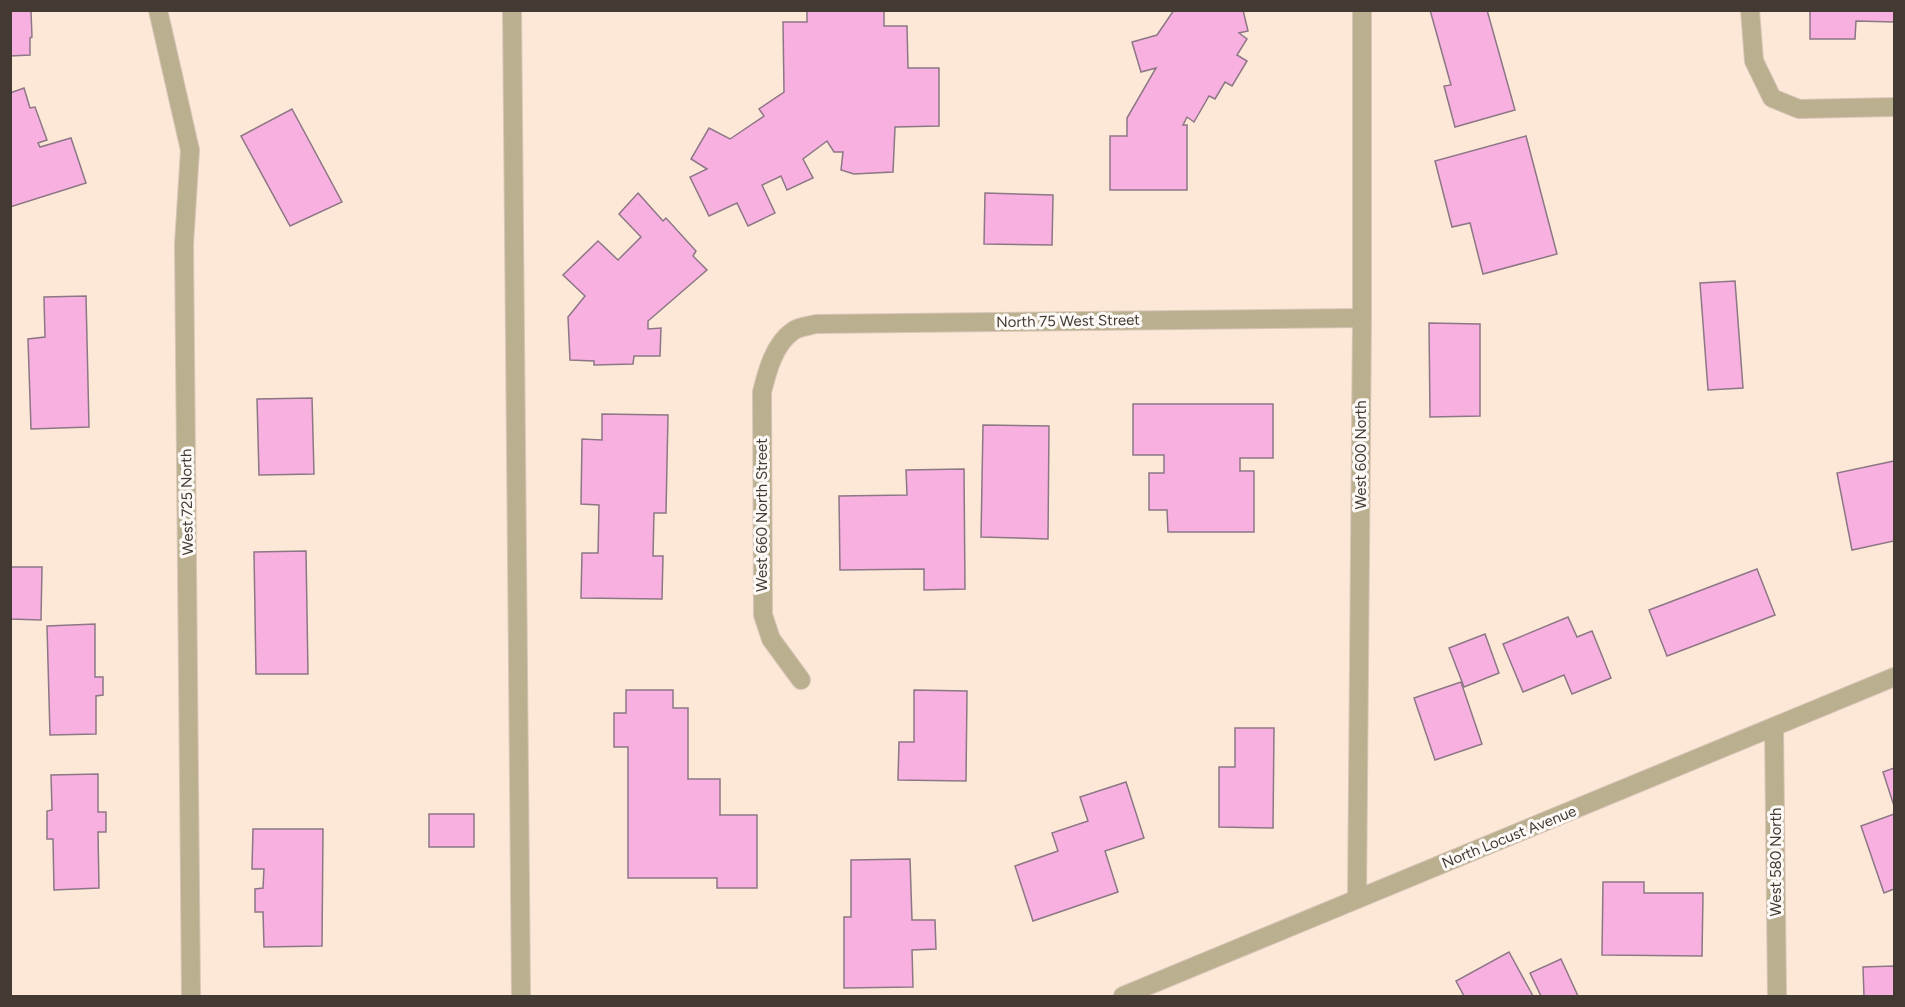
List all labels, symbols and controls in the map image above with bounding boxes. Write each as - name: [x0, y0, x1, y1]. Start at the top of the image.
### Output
- street label: North 75 West Street: [996, 311, 1140, 331]
- street label: West 600 North: [1352, 400, 1370, 510]
- street label: West 660 North Street: [753, 438, 771, 592]
- street label: West 725 North: [177, 449, 197, 555]
- street label: North Locust Avenue: [1439, 802, 1579, 872]
- street label: West 580 North: [1767, 808, 1785, 916]

